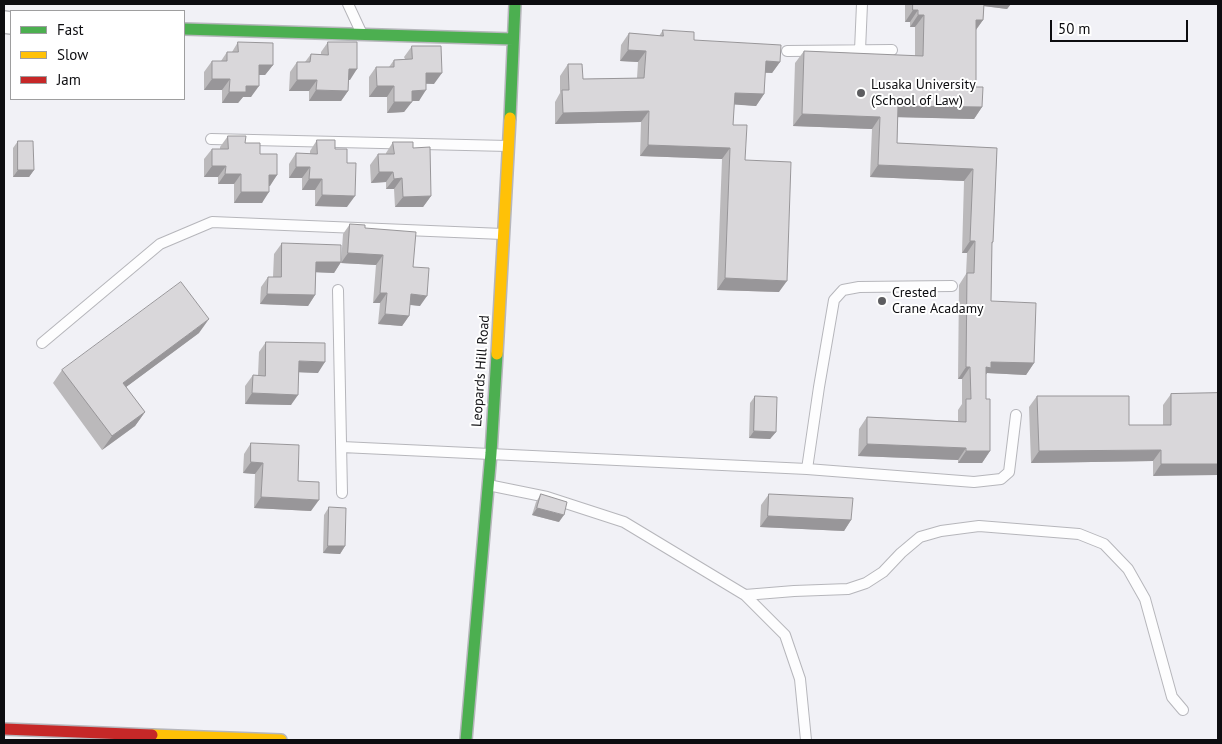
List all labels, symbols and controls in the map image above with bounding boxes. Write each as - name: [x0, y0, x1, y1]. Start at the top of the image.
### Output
- legend: [10, 10, 185, 100]
- scale bar: [1052, 10, 1190, 42]
- text: 50 m: [1058, 19, 1091, 38]
- text: Fast: [57, 20, 84, 39]
- text: Slow: [57, 45, 88, 64]
- text: Jam: [57, 70, 81, 89]
- place label: Lusaka University (School of Law): [871, 77, 976, 110]
- marker: Lusaka University (School of Law): [855, 87, 867, 99]
- place label: Crested Crane Acadamy: [892, 285, 984, 318]
- marker: Crested Crane Acadamy: [876, 295, 888, 307]
- street label: Leopards Hill Road: [469, 315, 493, 427]

